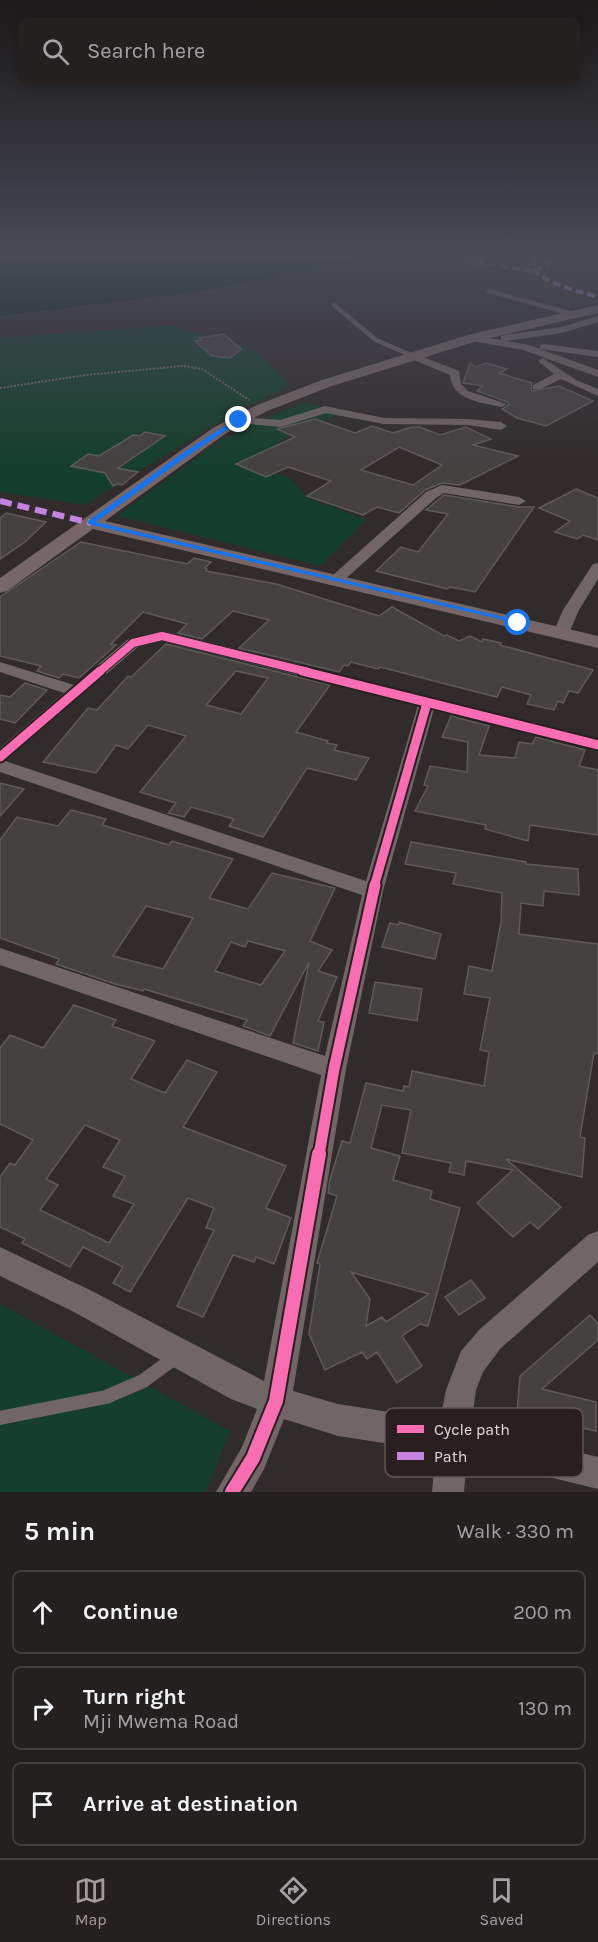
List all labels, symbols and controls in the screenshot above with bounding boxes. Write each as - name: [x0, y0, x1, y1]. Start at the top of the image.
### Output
- search box: [18, 18, 580, 84]
- icon: search: [39, 35, 72, 68]
- text: Search here: [87, 38, 205, 64]
- route end: [225, 406, 251, 432]
- route start: [504, 609, 530, 635]
- legend: [385, 1408, 583, 1477]
- text: Cycle path: [434, 1420, 510, 1439]
- text: Path: [434, 1447, 467, 1466]
- text: 5 min: [24, 1516, 95, 1547]
- text: Walk · 330 m: [457, 1520, 574, 1543]
- icon: ahead: [26, 1596, 59, 1629]
- text: Continue: [83, 1599, 178, 1625]
- text: 200 m: [513, 1601, 572, 1624]
- text: Turn right: [83, 1684, 186, 1710]
- icon: right: [26, 1692, 59, 1725]
- text: 130 m: [518, 1697, 572, 1720]
- text: Mji Mwema Road: [83, 1710, 239, 1733]
- icon: arrive: [26, 1788, 59, 1821]
- text: Arrive at destination: [83, 1791, 298, 1817]
- tab: Map: [74, 1874, 107, 1929]
- tab: Directions: [256, 1874, 331, 1929]
- tab: Saved: [480, 1874, 524, 1929]

